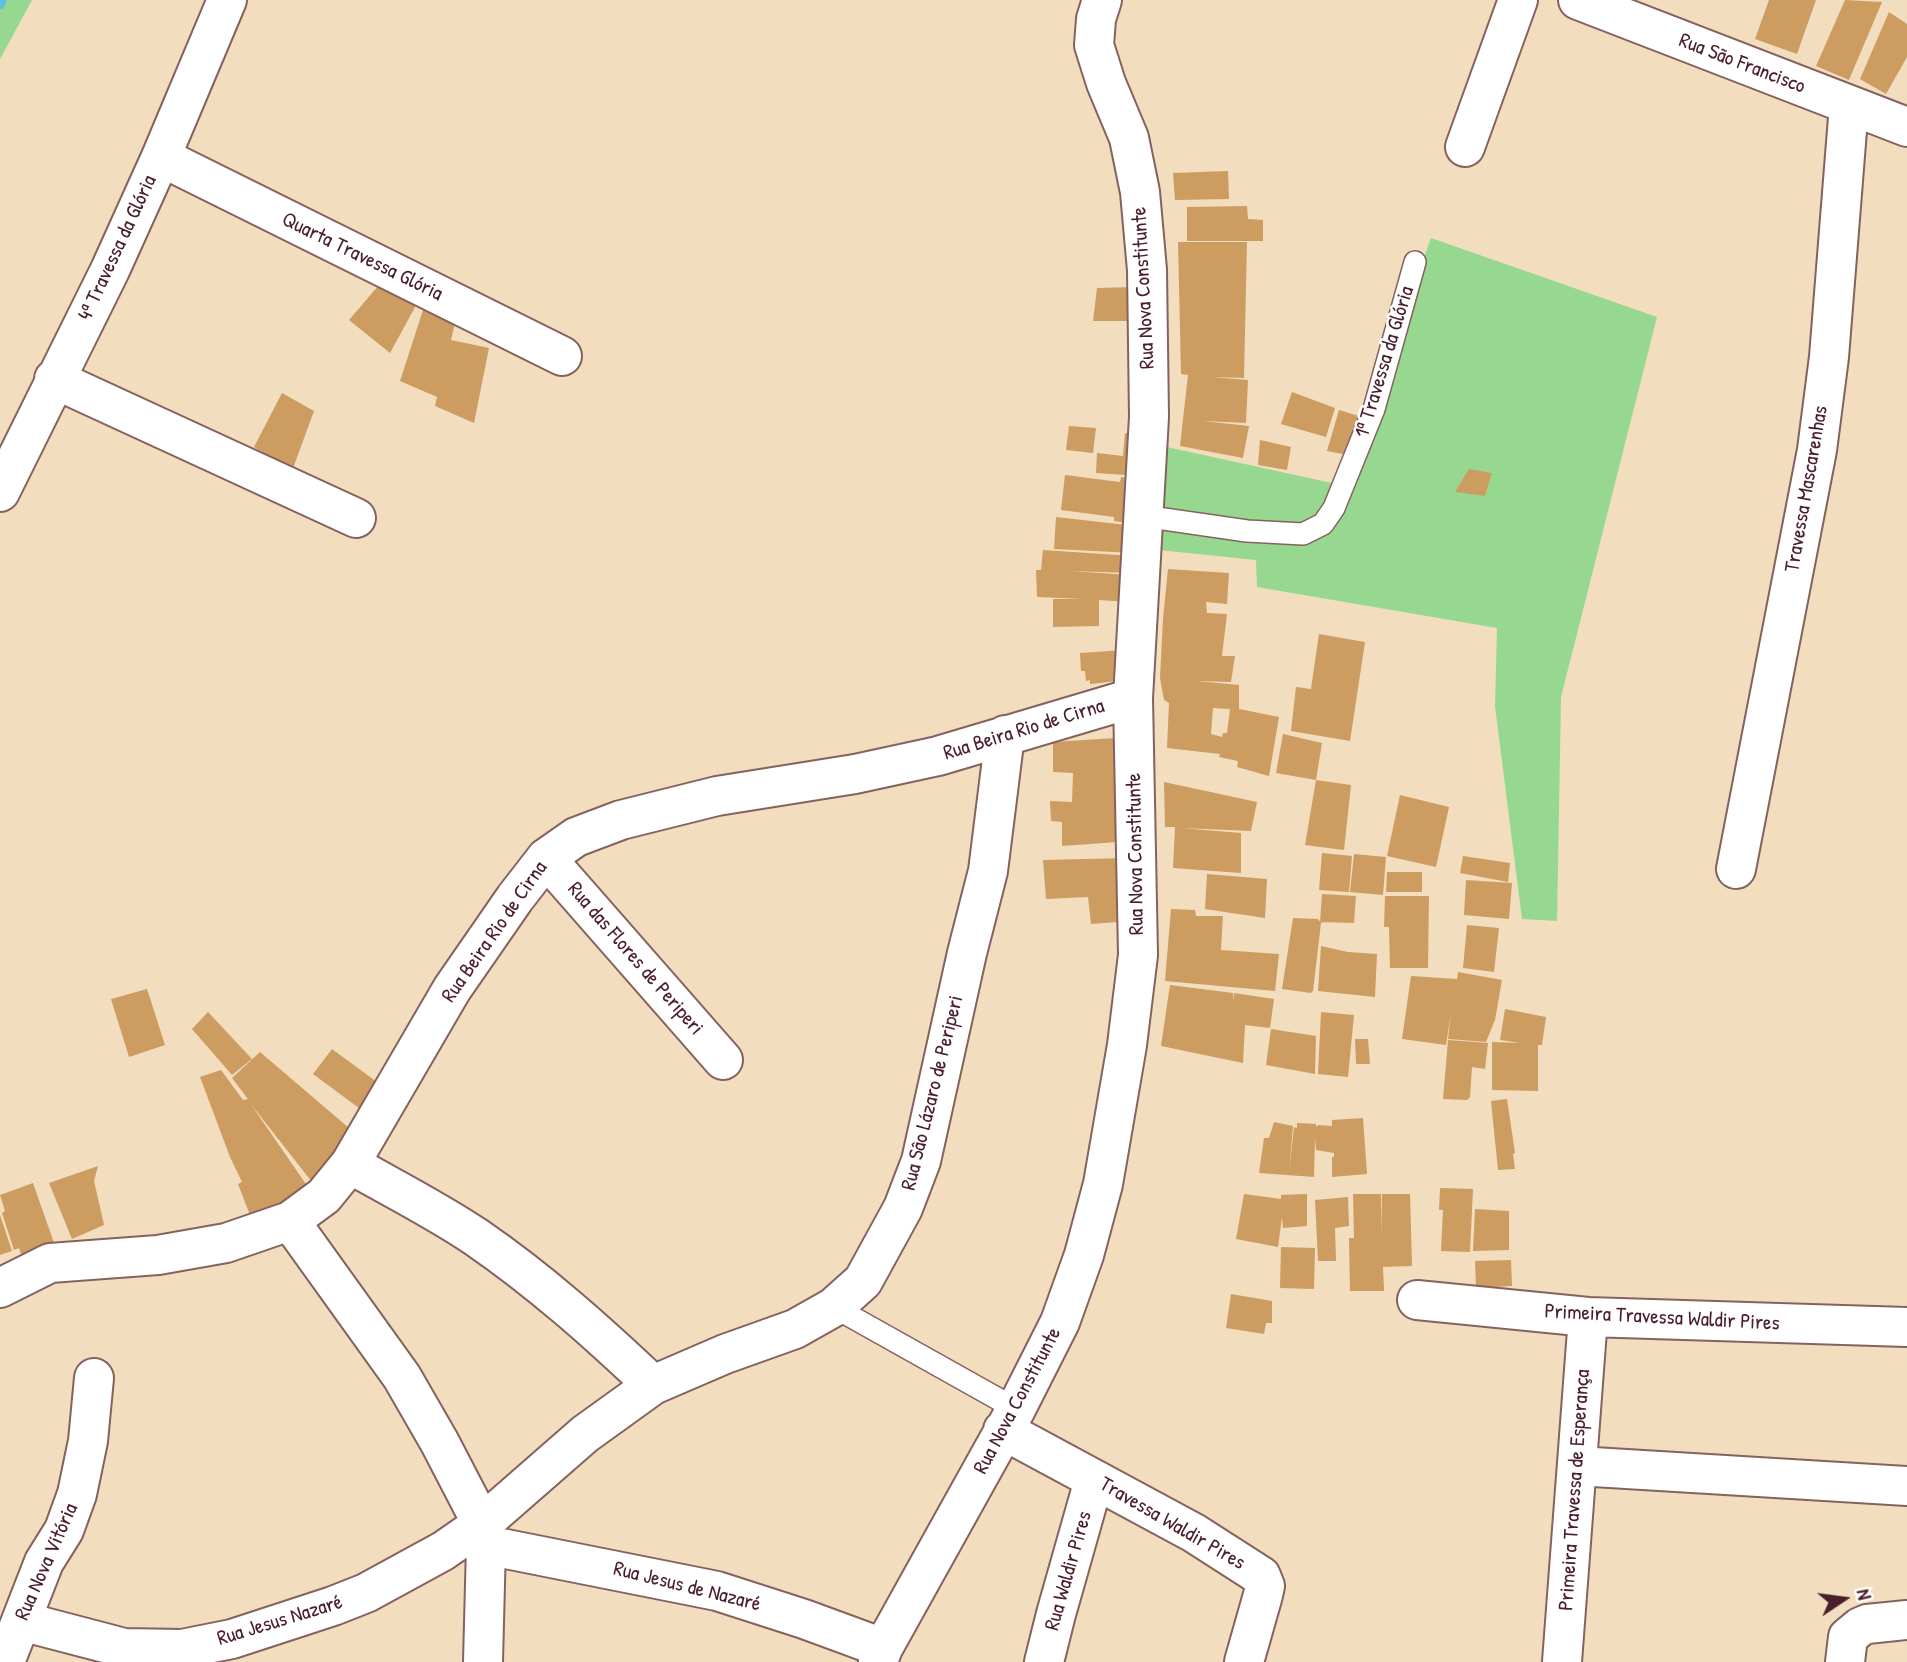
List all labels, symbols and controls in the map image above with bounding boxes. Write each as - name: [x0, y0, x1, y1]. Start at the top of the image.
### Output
- street label: Rua São Francisco: [1675, 28, 1809, 100]
- street label: 4ª Travessa da Glória: [73, 171, 163, 325]
- street label: Rua Nova Constitunte: [1127, 206, 1161, 370]
- street label: Quarta Travessa Glória: [277, 207, 447, 307]
- street label: 1ª Travessa da Glória: [1350, 283, 1420, 441]
- street label: Travessa Mascarenhas: [1780, 404, 1834, 574]
- street label: Rua Beira Rio de Cirna: [941, 694, 1107, 766]
- street label: Rua Nova Constitunte: [1122, 773, 1150, 935]
- street label: Rua Beira Rio de Cirna: [437, 856, 553, 1008]
- street label: Rua das Flores de Periperi: [562, 877, 708, 1041]
- street label: Rua Sâo Lázaro de Periperi: [897, 993, 969, 1193]
- street label: Primeira Travessa Waldir Pires: [1544, 1299, 1780, 1337]
- street label: Rua Nova Constitunte: [969, 1323, 1067, 1479]
- street label: Primeira Travessa de Esperança: [1554, 1369, 1596, 1611]
- street label: Travessa Waldir Pires: [1095, 1472, 1249, 1576]
- street label: Rua Nova Vitória: [10, 1500, 84, 1624]
- street label: Rua Waldir Pires: [1040, 1508, 1098, 1634]
- street label: Rua Jesus de Nazaré: [611, 1557, 763, 1617]
- north arrow: [1809, 1564, 1879, 1634]
- text: N: [1851, 1586, 1878, 1602]
- street label: Rua Jesus Nazaré: [214, 1590, 346, 1652]

